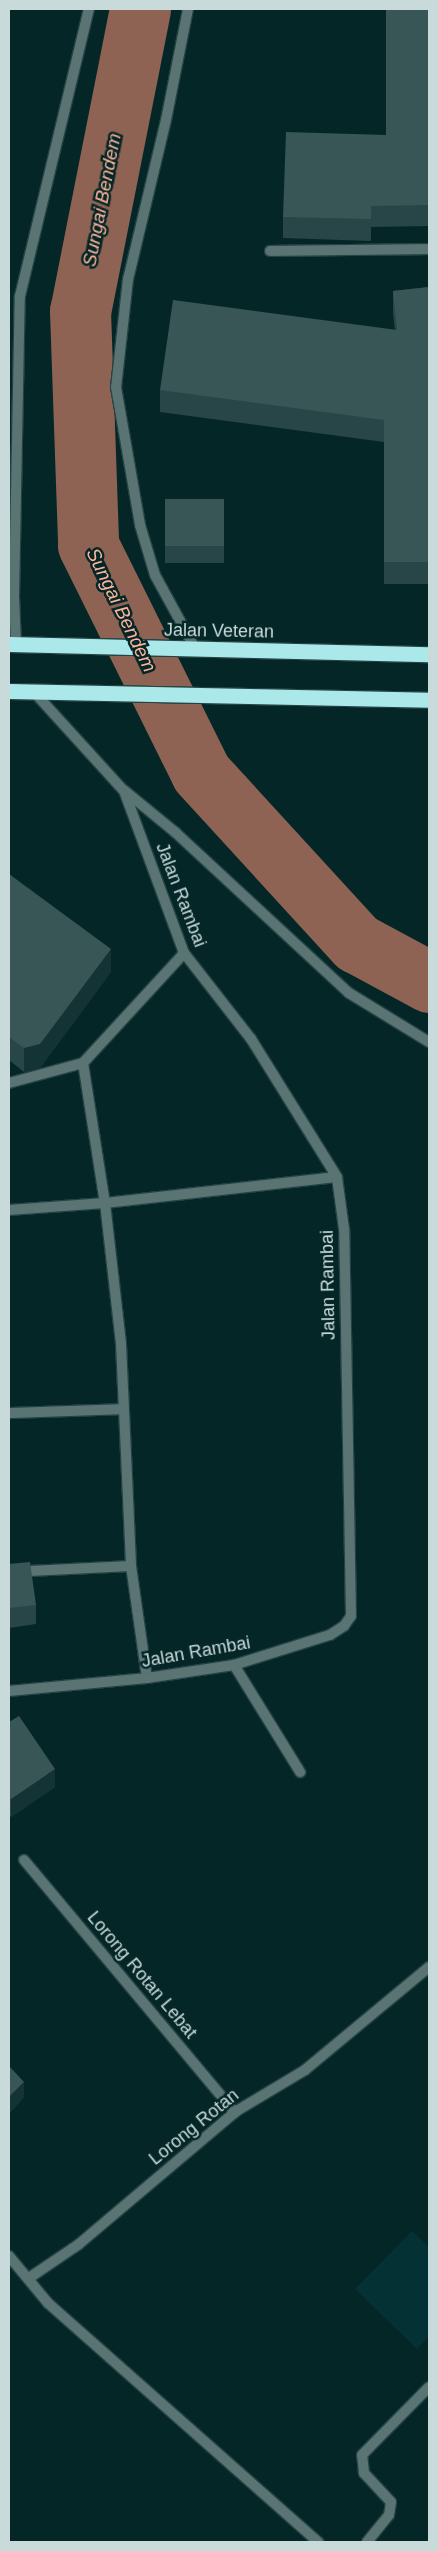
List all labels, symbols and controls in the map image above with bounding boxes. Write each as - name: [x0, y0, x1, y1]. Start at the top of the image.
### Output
- water label: Sungai Bendem: [78, 131, 126, 269]
- water label: Sungai Bendem: [81, 544, 161, 676]
- street label: Jalan Veteran: [164, 619, 274, 643]
- street label: Jalan Rambai: [151, 840, 211, 950]
- street label: Jalan Rambai: [316, 1230, 340, 1340]
- street label: Jalan Rambai: [140, 1632, 252, 1672]
- street label: Lorong Rotan Lebat: [83, 1907, 201, 2043]
- street label: Lorong Rotan: [145, 2084, 243, 2170]

